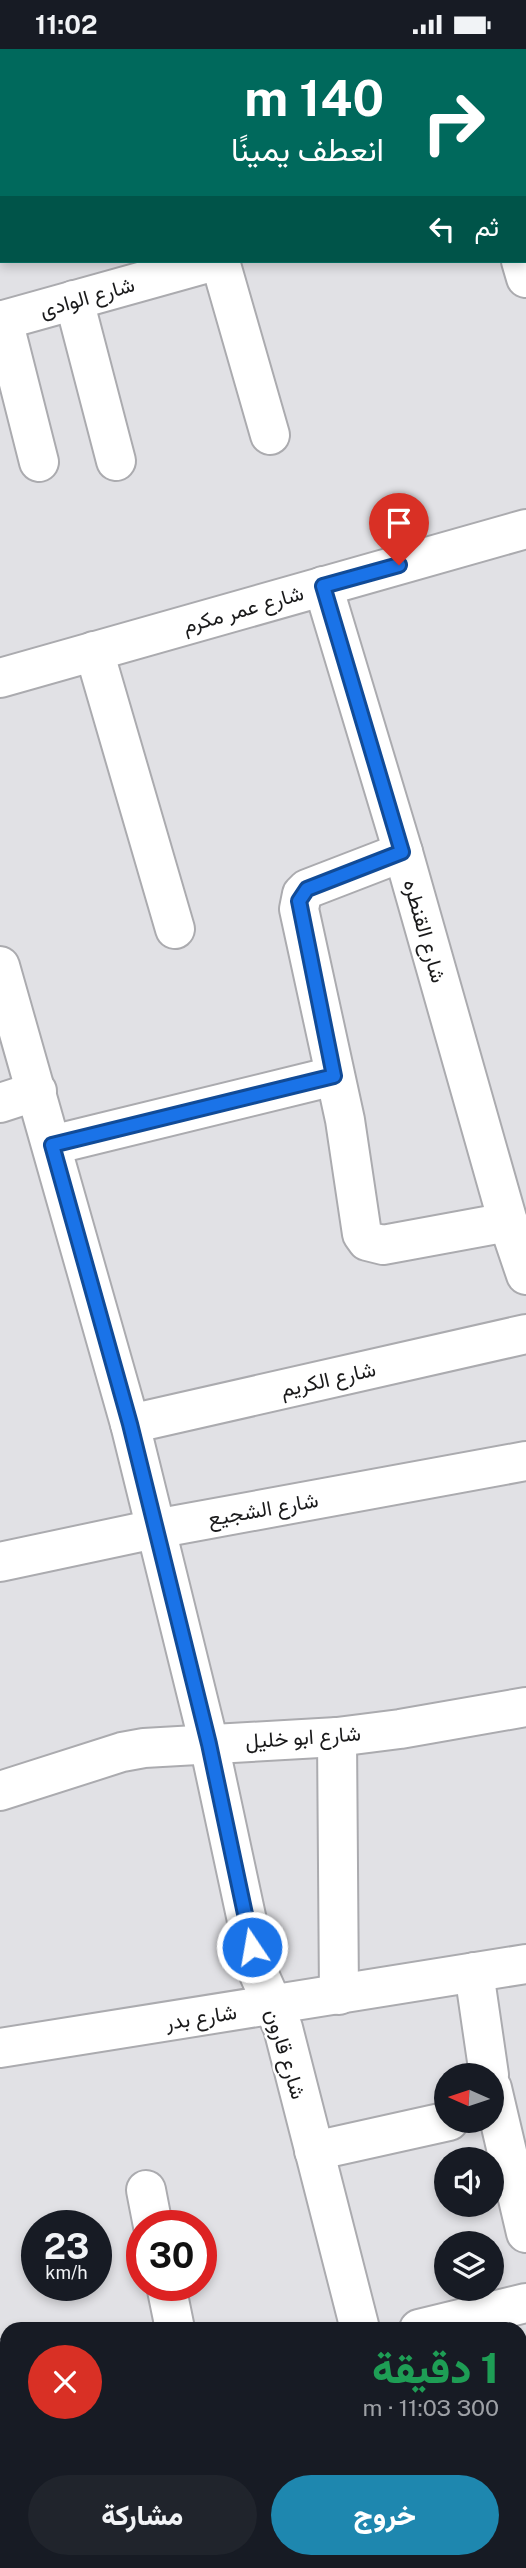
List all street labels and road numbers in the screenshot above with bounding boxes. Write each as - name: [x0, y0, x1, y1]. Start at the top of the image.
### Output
- street label: شارع الوادى: [37, 272, 138, 324]
- street label: شارع عمر مكرم: [180, 580, 307, 640]
- street label: شارع القنطره: [396, 877, 452, 986]
- street label: شارع الكريم: [278, 1356, 378, 1404]
- street label: شارع الشجيع: [206, 1487, 321, 1533]
- street label: شارع ابو خليل: [244, 1720, 362, 1756]
- street label: شارع بدر: [163, 1999, 239, 2037]
- street label: شارع قارون: [259, 2006, 312, 2103]

